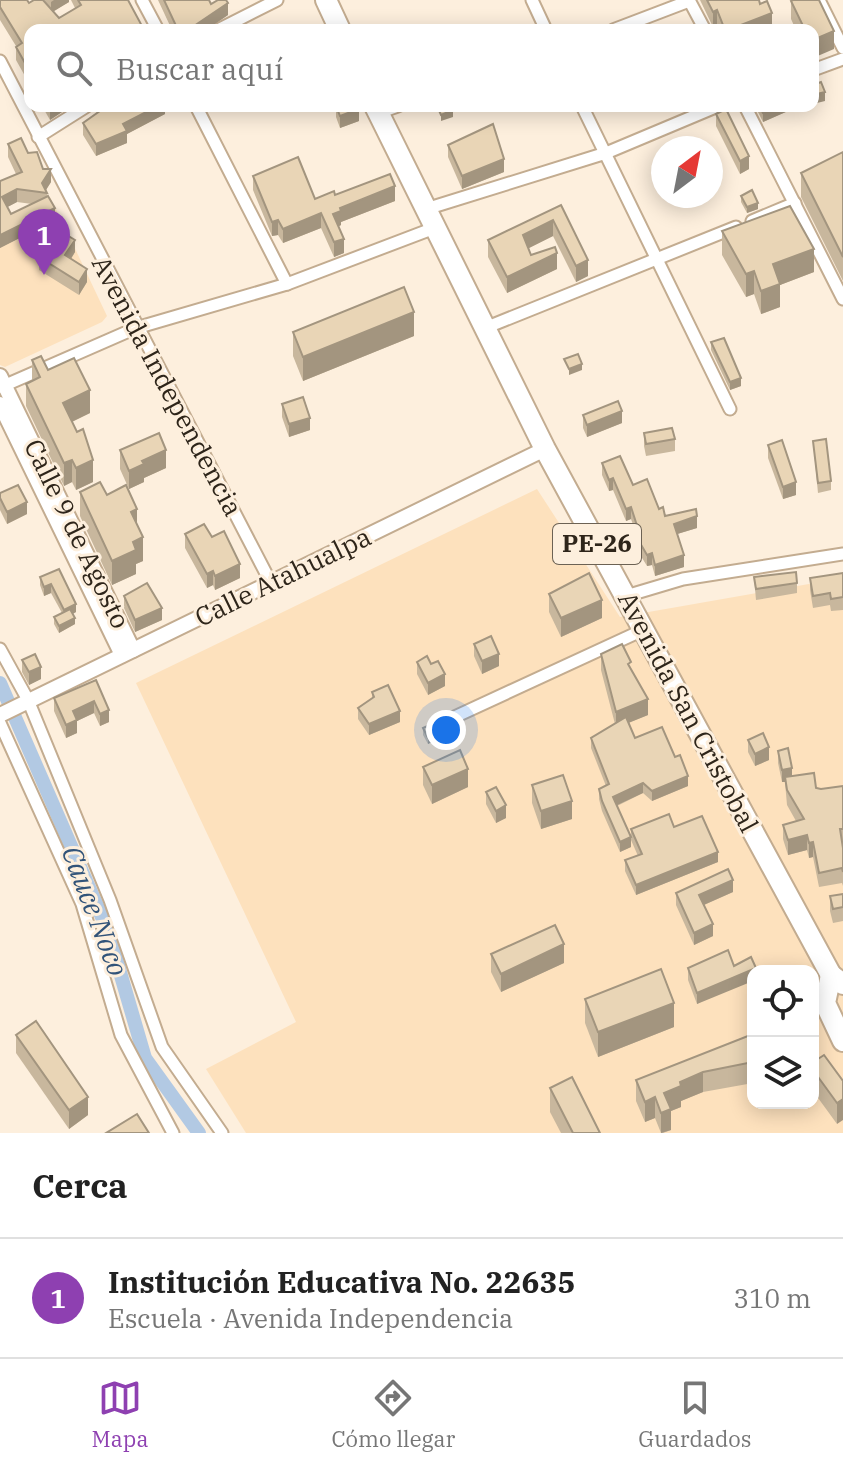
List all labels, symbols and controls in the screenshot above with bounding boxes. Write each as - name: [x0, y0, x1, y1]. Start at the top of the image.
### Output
- search box: [24, 24, 819, 112]
- icon: search: [52, 46, 96, 90]
- text: Buscar aquí: [116, 49, 283, 88]
- north arrow: [651, 136, 723, 208]
- pin: 1: [18, 209, 70, 275]
- street label: Avenida Independencia: [85, 250, 251, 521]
- street label: Calle 9 de Agosto: [17, 433, 138, 634]
- street label: Calle Atahualpa: [189, 519, 376, 633]
- road number: PE-26: [553, 524, 641, 564]
- street label: Avenida San Cristobal: [611, 585, 767, 838]
- your location: [426, 710, 466, 750]
- water label: Cauce Noco: [54, 840, 137, 981]
- map controls: [747, 965, 819, 1109]
- button: locate: [747, 965, 819, 1037]
- button: layers: [747, 1037, 819, 1109]
- text: Cerca: [32, 1163, 128, 1207]
- text: Institución Educativa No. 22635: [108, 1262, 576, 1301]
- text: 1: [50, 1281, 66, 1315]
- text: 310 m: [733, 1281, 811, 1315]
- text: Escuela · Avenida Independencia: [108, 1301, 513, 1335]
- tab: Mapa: [92, 1376, 148, 1453]
- tab: Cómo llegar: [332, 1376, 455, 1453]
- tab: Guardados: [638, 1376, 751, 1453]

